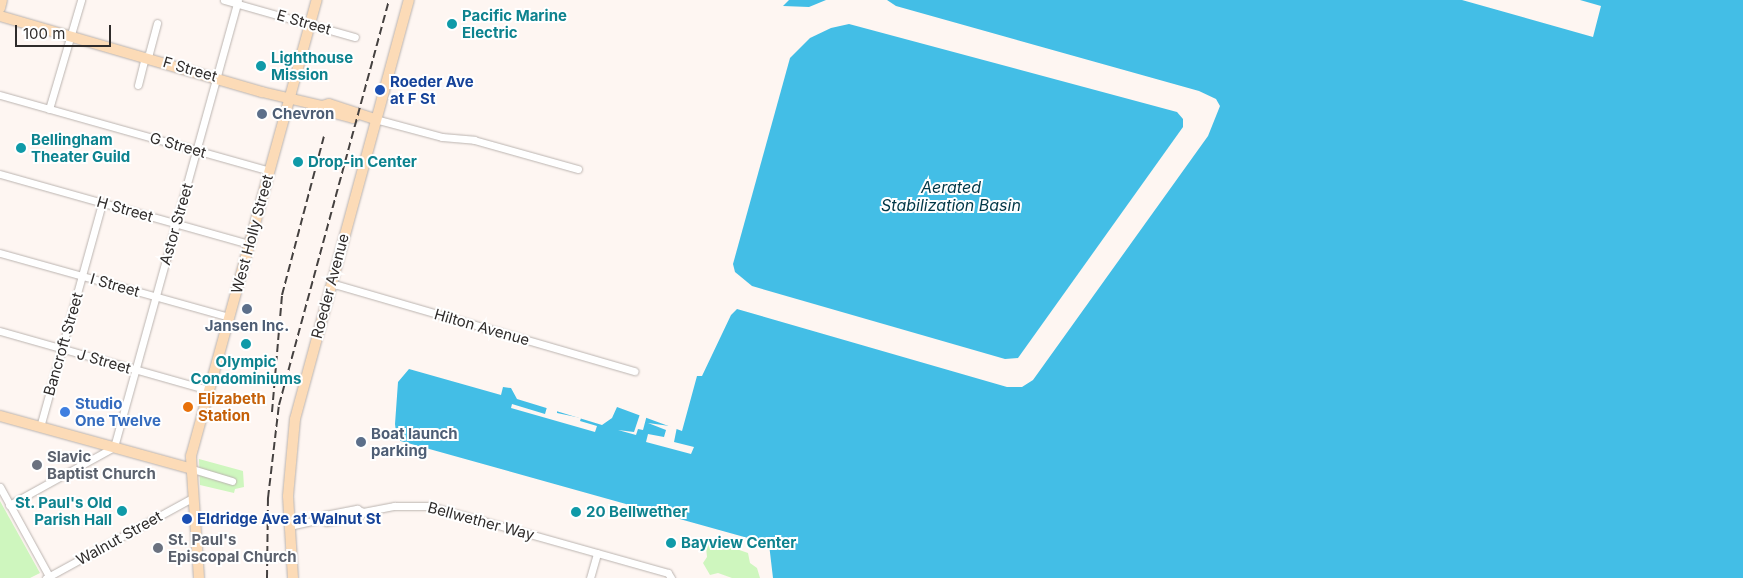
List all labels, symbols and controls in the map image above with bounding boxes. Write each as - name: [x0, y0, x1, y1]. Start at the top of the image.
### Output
- street label: E Street: [275, 6, 333, 38]
- place label: Pacific Marine Electric: [462, 6, 567, 41]
- scale bar: [18, 15, 114, 47]
- marker: Pacific Marine Electric: [446, 18, 458, 30]
- text: 100 m: [23, 24, 65, 43]
- place label: Lighthouse Mission: [271, 48, 353, 83]
- street label: F Street: [161, 53, 219, 85]
- marker: Lighthouse Mission: [255, 60, 267, 72]
- place label: Roeder Ave at F St: [390, 72, 474, 107]
- marker: Roeder Ave at F St: [374, 84, 386, 96]
- place label: Chevron: [272, 105, 334, 123]
- marker: Chevron: [256, 108, 268, 120]
- street label: G Street: [148, 128, 208, 162]
- place label: Bellingham Theater Guild: [31, 130, 130, 165]
- marker: Bellingham Theater Guild: [15, 142, 27, 154]
- place label: Drop-in Center: [308, 153, 417, 171]
- marker: Drop-in Center: [292, 156, 304, 168]
- street label: West Holly Street: [227, 173, 277, 295]
- water label: Aerated Stabilization Basin: [881, 177, 1021, 215]
- street label: Astor Street: [156, 181, 196, 267]
- street label: H Street: [95, 192, 155, 226]
- street label: Roeder Avenue: [307, 232, 353, 340]
- street label: I Street: [88, 269, 142, 301]
- street label: Bancroft Street: [40, 290, 86, 398]
- marker: Jansen Inc.: [241, 303, 253, 315]
- street label: Hilton Avenue: [432, 305, 532, 349]
- place label: Jansen Inc.: [205, 317, 289, 335]
- marker: Olympic Condominiums: [240, 338, 252, 350]
- street label: J Street: [75, 345, 133, 377]
- place label: Olympic Condominiums: [191, 352, 301, 387]
- place label: Elizabeth Station: [198, 389, 266, 424]
- place label: Studio One Twelve: [75, 394, 161, 429]
- marker: Elizabeth Station: [182, 401, 194, 413]
- marker: Studio One Twelve: [59, 406, 71, 418]
- place label: Boat launch parking: [371, 424, 458, 459]
- marker: Boat launch parking: [355, 436, 367, 448]
- place label: Slavic Baptist Church: [47, 447, 156, 482]
- marker: Slavic Baptist Church: [31, 459, 43, 471]
- place label: St. Paul's Old Parish Hall: [14, 493, 112, 528]
- street label: Bellwether Way: [426, 498, 536, 544]
- place label: 20 Bellwether: [586, 503, 687, 521]
- marker: St. Paul's Old Parish Hall: [116, 505, 128, 517]
- marker: 20 Bellwether: [570, 506, 582, 518]
- street label: Walnut Street: [73, 507, 165, 569]
- place label: Eldridge Ave at Walnut St: [197, 510, 381, 528]
- marker: Eldridge Ave at Walnut St: [181, 513, 193, 525]
- place label: St. Paul's Episcopal Church: [168, 530, 297, 565]
- place label: Bayview Center: [681, 534, 796, 552]
- marker: Bayview Center: [665, 537, 677, 549]
- marker: St. Paul's Episcopal Church: [152, 542, 164, 554]

